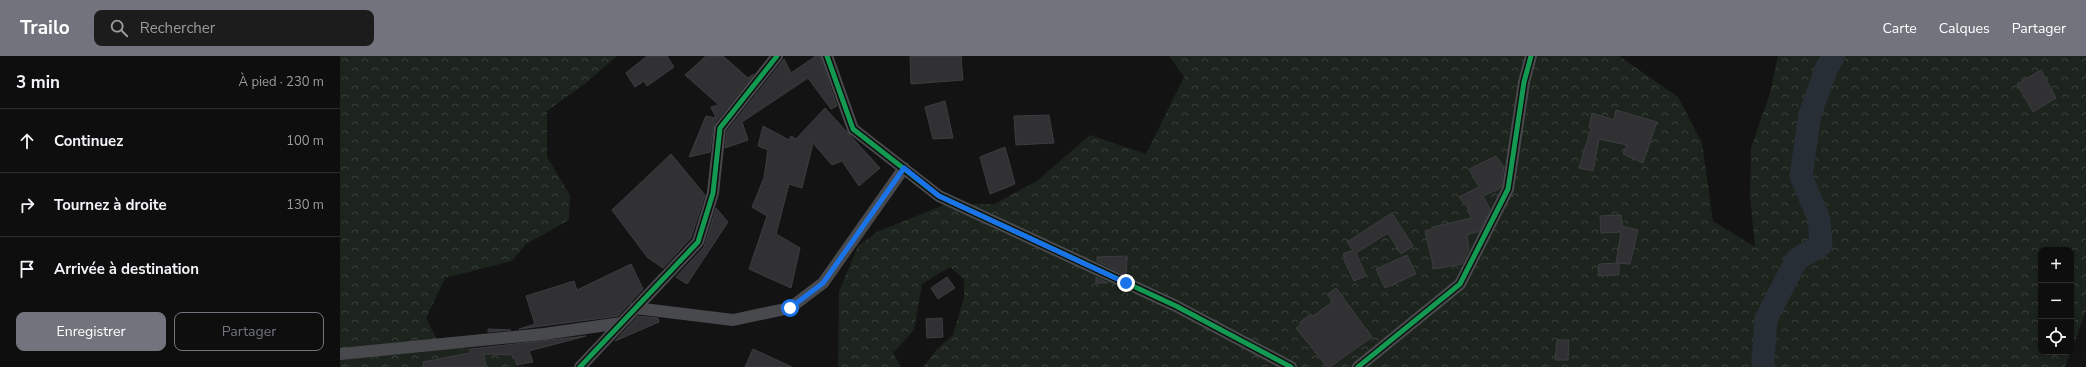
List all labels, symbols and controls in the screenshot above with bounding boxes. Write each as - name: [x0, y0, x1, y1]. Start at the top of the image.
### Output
- search box: [94, 10, 374, 46]
- text: Trailo: [20, 15, 70, 41]
- icon: search: [108, 17, 130, 39]
- text: Rechercher: [140, 18, 215, 38]
- text: Carte: [1883, 19, 1917, 38]
- text: Calques: [1939, 19, 1990, 38]
- text: Partager: [2012, 19, 2066, 38]
- text: 3 min: [16, 71, 60, 94]
- text: À pied · 230 m: [239, 73, 324, 91]
- icon: ahead: [16, 130, 38, 152]
- text: Continuez: [54, 131, 123, 151]
- text: 100 m: [286, 132, 324, 150]
- icon: right: [16, 194, 38, 216]
- text: Tournez à droite: [54, 195, 167, 215]
- text: 130 m: [286, 196, 324, 214]
- map controls: [2038, 247, 2074, 355]
- button: +: [2038, 247, 2074, 283]
- icon: arrive: [16, 258, 38, 280]
- text: Arrivée à destination: [54, 259, 199, 279]
- route end: [1117, 274, 1135, 292]
- button: −: [2038, 283, 2074, 319]
- route start: [781, 299, 799, 317]
- button: Enregistrer: [16, 312, 166, 351]
- button: Partager: [174, 312, 324, 351]
- button: locate: [2038, 319, 2074, 355]

